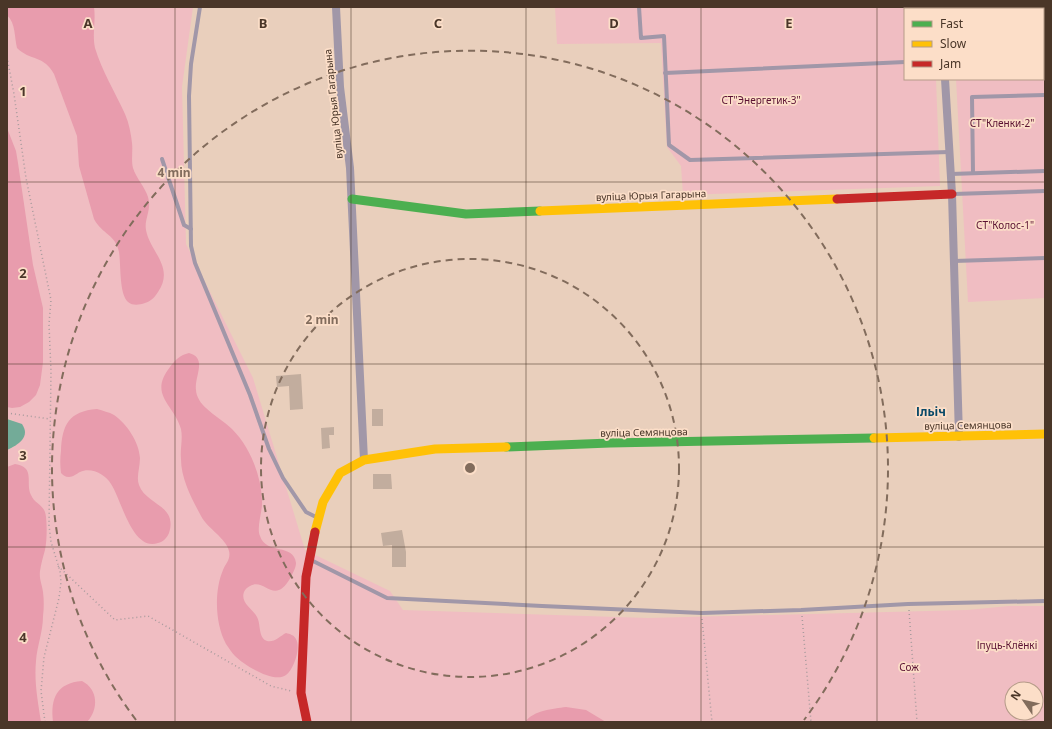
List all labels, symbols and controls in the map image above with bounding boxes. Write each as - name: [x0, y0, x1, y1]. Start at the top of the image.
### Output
- legend: [904, 8, 1044, 80]
- text: A: [84, 14, 93, 32]
- text: B: [259, 14, 267, 32]
- text: C: [434, 14, 442, 32]
- text: D: [609, 14, 619, 32]
- text: E: [785, 14, 793, 32]
- text: Fast: [940, 15, 964, 32]
- text: Slow: [940, 35, 967, 52]
- street label: вуліца Юрыя Гагарына: [320, 48, 346, 160]
- text: Jam: [939, 55, 961, 72]
- text: 1: [19, 82, 27, 100]
- park label: СТ"Энергетик-3": [721, 93, 801, 107]
- park label: СТ"Кленки-2": [970, 116, 1034, 130]
- text: 4 min: [157, 164, 191, 181]
- street label: вуліца Юрыя Гагарына: [596, 186, 706, 204]
- park label: СТ"Колос-1": [976, 218, 1034, 232]
- text: 2: [19, 264, 27, 282]
- text: 2 min: [305, 311, 339, 328]
- district label: Ільіч: [916, 403, 946, 420]
- street label: вуліца Семянцова: [924, 417, 1012, 433]
- street label: вуліца Семянцова: [600, 424, 688, 440]
- text: 3: [19, 446, 27, 464]
- centre of rings: [463, 461, 477, 475]
- text: 4: [19, 628, 27, 646]
- park label: Іпуць-Клёнкі: [977, 638, 1037, 652]
- park label: Сож: [899, 660, 919, 674]
- north arrow: [1004, 681, 1044, 721]
- text: N: [1007, 687, 1024, 703]

